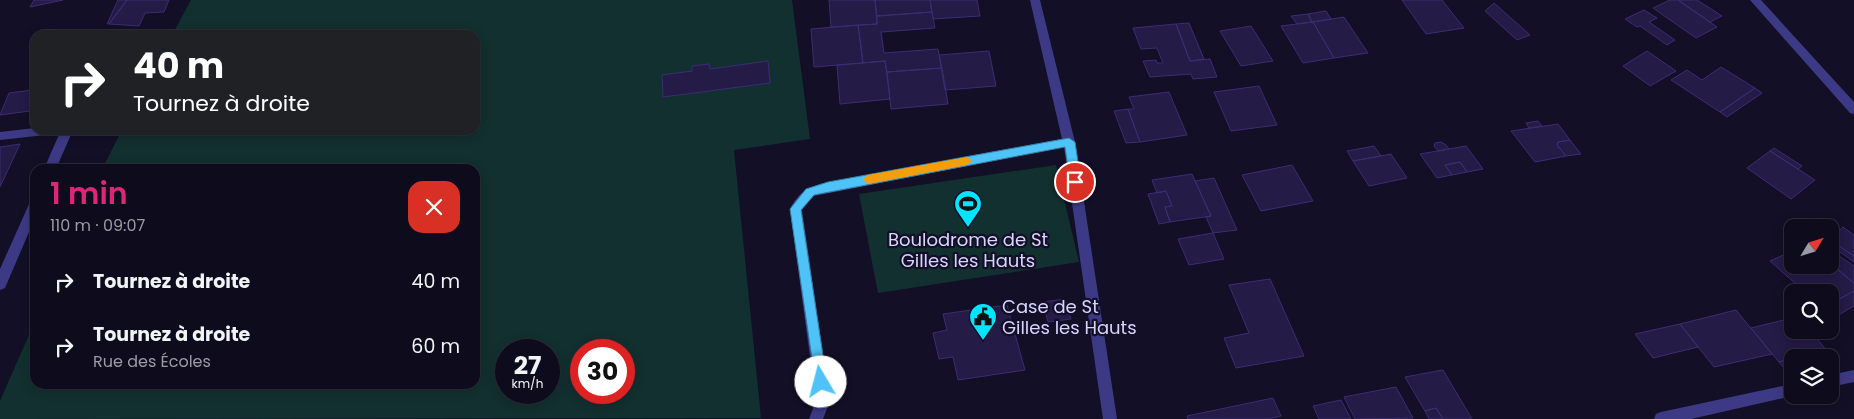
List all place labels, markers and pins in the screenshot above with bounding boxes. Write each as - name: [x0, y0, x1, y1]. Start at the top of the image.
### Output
- pin: [1054, 161, 1096, 203]
- sports icon: Boulodrome de St Gilles les Hauts: [953, 189, 983, 228]
- place label: Boulodrome de St Gilles les Hauts: [888, 227, 1048, 273]
- place label: Case de St Gilles les Hauts: [1002, 294, 1137, 340]
- public building icon: Case de St Gilles les Hauts: [968, 302, 998, 341]

